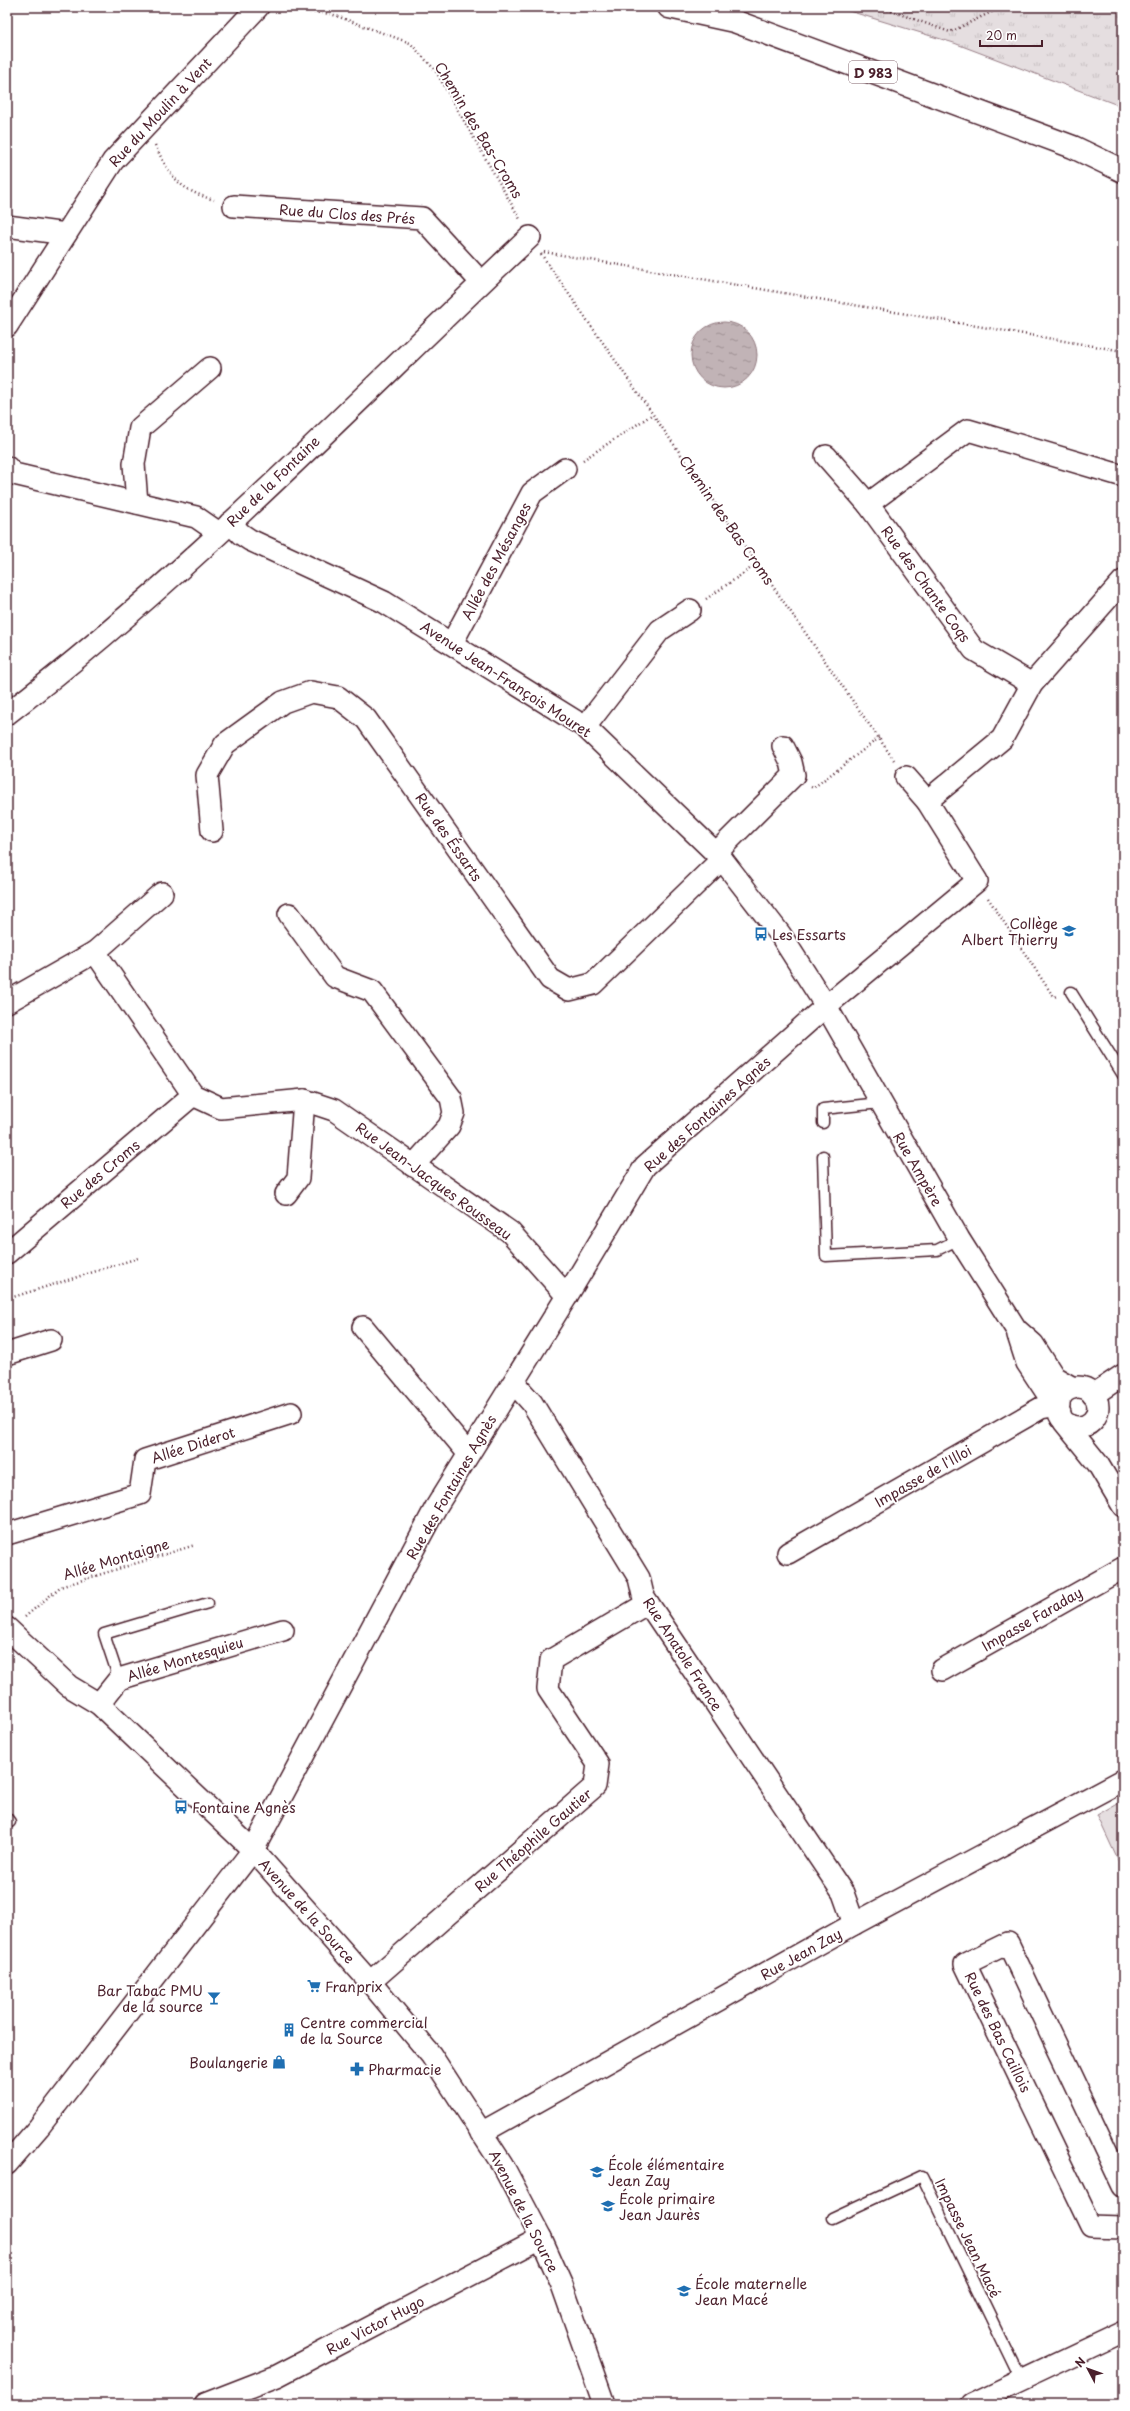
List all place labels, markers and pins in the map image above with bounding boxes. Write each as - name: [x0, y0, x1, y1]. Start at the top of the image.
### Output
- place label: Collège Albert Thierry: [961, 913, 1058, 950]
- school or university icon: Collège Albert Thierry: [1061, 923, 1077, 939]
- place label: Les Essarts: [772, 924, 846, 945]
- bus stop icon: Les Essarts: [753, 926, 769, 942]
- place label: Fontaine Agnès: [192, 1797, 296, 1818]
- bus stop icon: Fontaine Agnès: [173, 1799, 189, 1815]
- place label: Franprix: [325, 1976, 382, 1997]
- supermarket icon: Franprix: [306, 1978, 322, 1994]
- place label: Bar Tabac PMU de la source: [97, 1980, 203, 2017]
- bar icon: Bar Tabac PMU de la source: [206, 1990, 222, 2006]
- place label: Centre commercial de la Source: [300, 2012, 428, 2049]
- building icon: Centre commercial de la Source: [281, 2022, 297, 2038]
- place label: Boulangerie: [189, 2052, 268, 2073]
- shop icon: Boulangerie: [271, 2054, 287, 2070]
- place label: Pharmacie: [368, 2059, 441, 2080]
- pharmacy icon: Pharmacie: [349, 2061, 365, 2077]
- place label: École élémentaire Jean Zay: [608, 2154, 724, 2191]
- school or university icon: École élémentaire Jean Zay: [589, 2164, 605, 2180]
- place label: École primaire Jean Jaurès: [619, 2188, 715, 2225]
- school or university icon: École primaire Jean Jaurès: [600, 2198, 616, 2214]
- place label: École maternelle Jean Macé: [695, 2273, 808, 2310]
- school or university icon: École maternelle Jean Macé: [676, 2283, 692, 2299]

